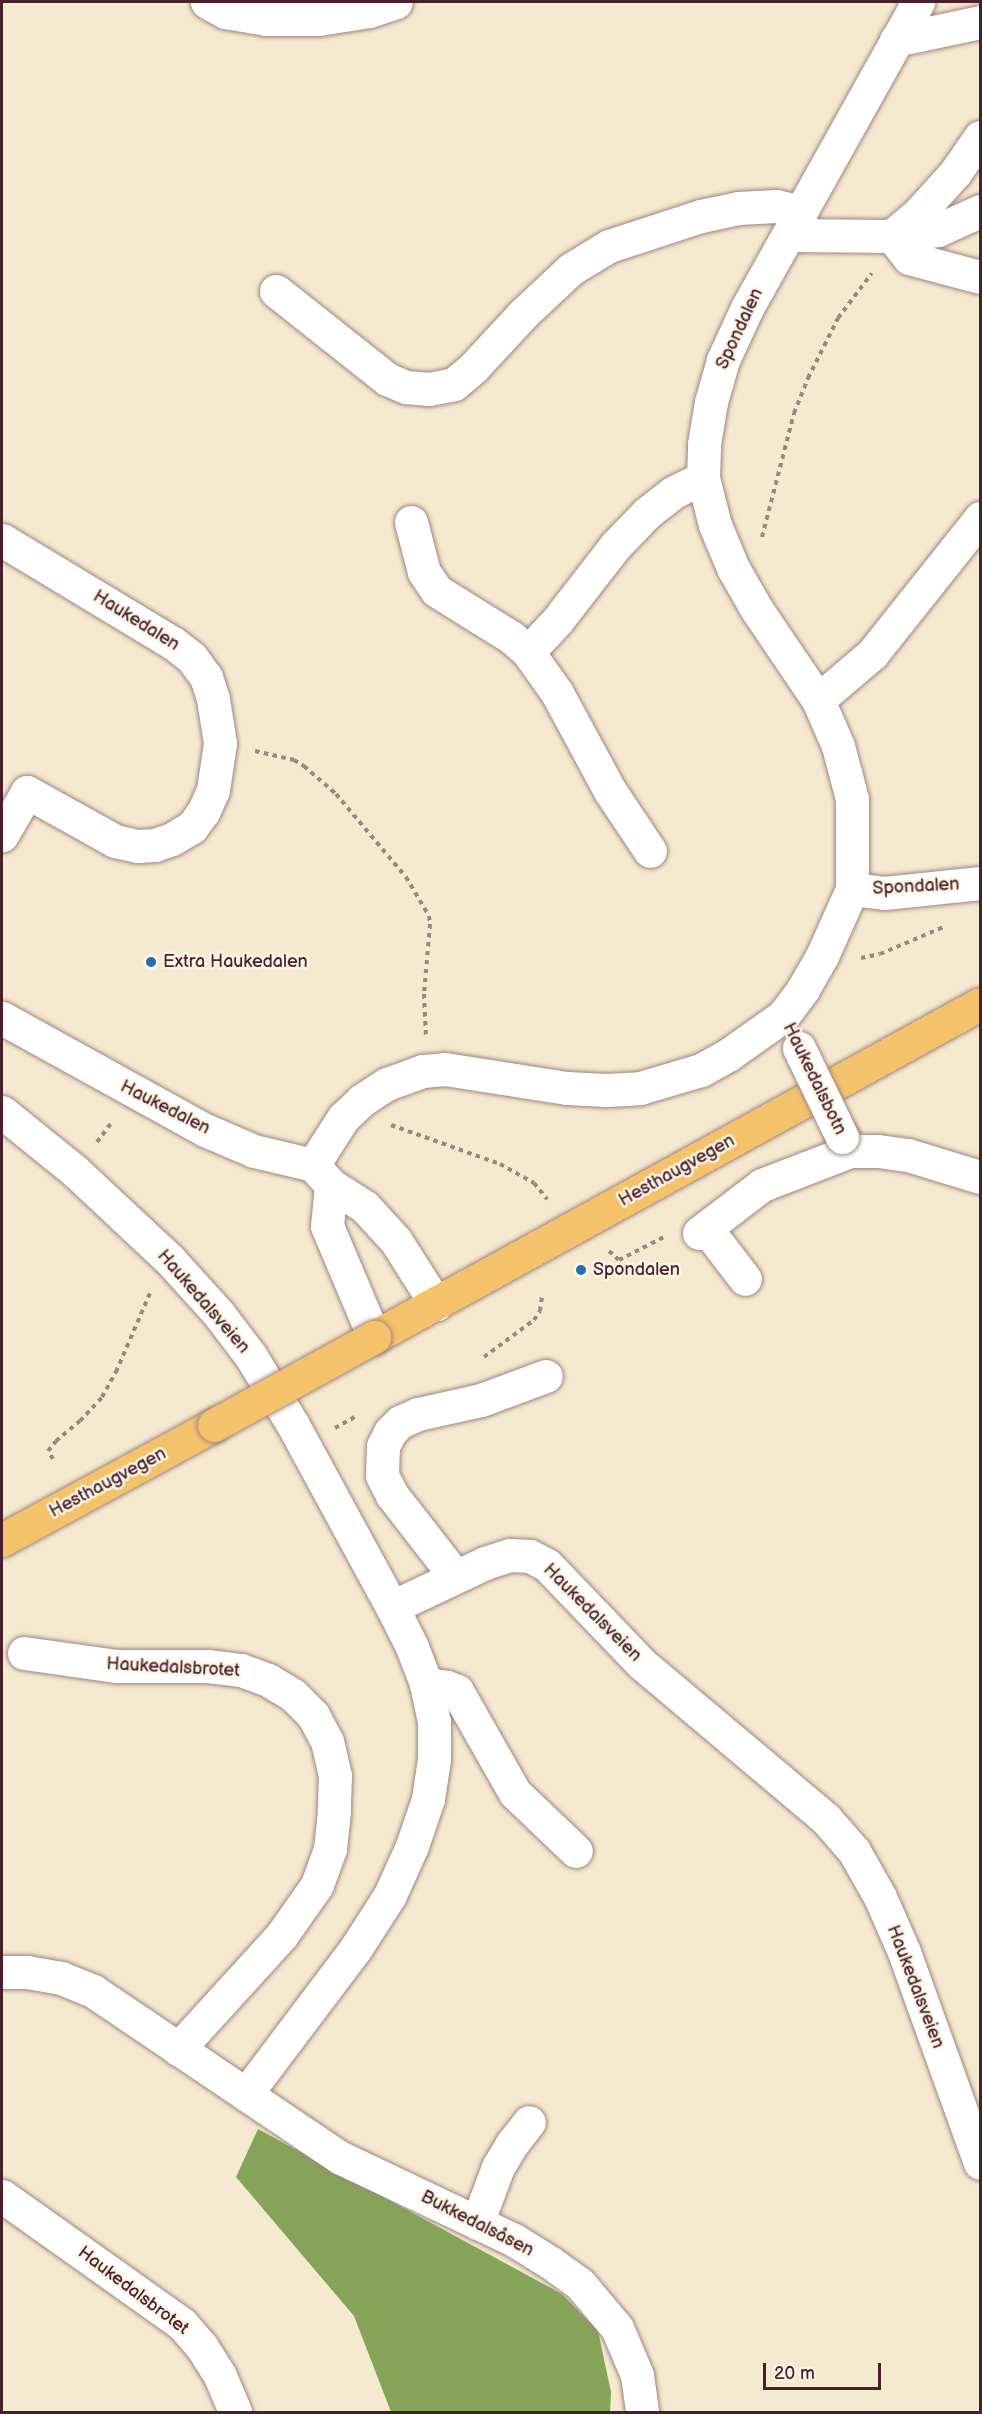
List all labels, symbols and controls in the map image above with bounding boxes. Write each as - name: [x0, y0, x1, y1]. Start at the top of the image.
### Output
- street label: Spondalen: [712, 285, 768, 373]
- street label: Haukedalen: [89, 586, 183, 656]
- street label: Spondalen: [872, 874, 960, 900]
- place label: Extra Haukedalen: [163, 951, 308, 973]
- marker: Extra Haukedalen: [144, 955, 158, 969]
- street label: Haukedalsbotn: [778, 1020, 850, 1138]
- street label: Haukedalen: [117, 1076, 213, 1140]
- street label: Hesthaugvegen: [615, 1130, 739, 1212]
- street label: Haukedalsveien: [152, 1246, 254, 1358]
- place label: Spondalen: [593, 1259, 680, 1281]
- marker: Spondalen: [574, 1263, 588, 1277]
- street label: Hesthaugvegen: [46, 1443, 170, 1523]
- street label: Haukedalsveien: [538, 1559, 646, 1667]
- street label: Haukedalsbrotet: [106, 1654, 240, 1682]
- street label: Haukedalsveien: [882, 1922, 948, 2052]
- street label: Bukkedalsåsen: [417, 2186, 537, 2262]
- street label: Haukedalsbrotet: [73, 2242, 193, 2340]
- scale bar: [766, 2351, 884, 2389]
- text: 20 m: [774, 2363, 815, 2384]

